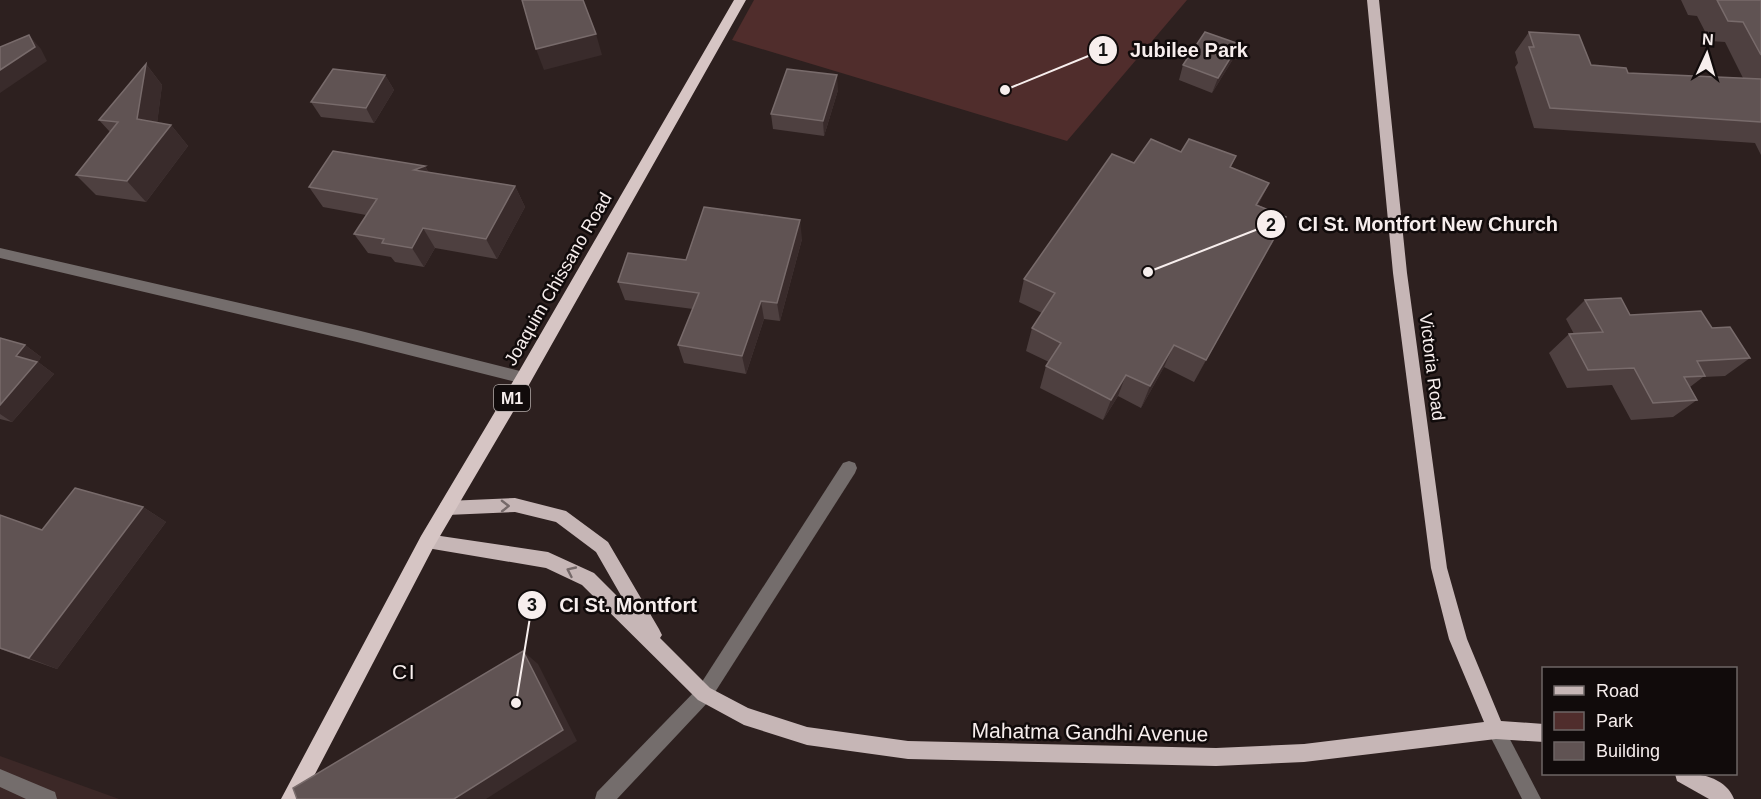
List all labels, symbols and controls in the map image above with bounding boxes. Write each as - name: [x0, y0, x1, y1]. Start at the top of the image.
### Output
- north arrow: [1677, 24, 1737, 84]
- callout: Jubilee Park: [1088, 31, 1259, 69]
- text: N: [1702, 31, 1714, 48]
- text: Jubilee Park: [1130, 39, 1249, 61]
- text: 1: [1098, 40, 1108, 60]
- street label: Joaquim Chissano Road: [500, 189, 616, 369]
- callout: CI St. Montfort New Church: [1256, 205, 1570, 243]
- text: CI St. Montfort New Church: [1298, 213, 1558, 235]
- text: 2: [1266, 215, 1276, 235]
- street label: Victoria Road: [1416, 312, 1448, 422]
- road number: M1: [494, 385, 530, 411]
- one-way arrow: [501, 499, 510, 512]
- one-way arrow: [567, 566, 578, 578]
- callout: CI St. Montfort: [517, 586, 709, 624]
- text: CI St. Montfort: [559, 594, 697, 616]
- text: 3: [527, 595, 537, 615]
- district label: CI: [392, 660, 416, 683]
- legend: [1542, 667, 1737, 775]
- text: Road: [1596, 681, 1639, 701]
- text: Park: [1596, 711, 1634, 731]
- street label: Mahatma Gandhi Avenue: [972, 718, 1208, 746]
- text: Building: [1596, 741, 1660, 761]

